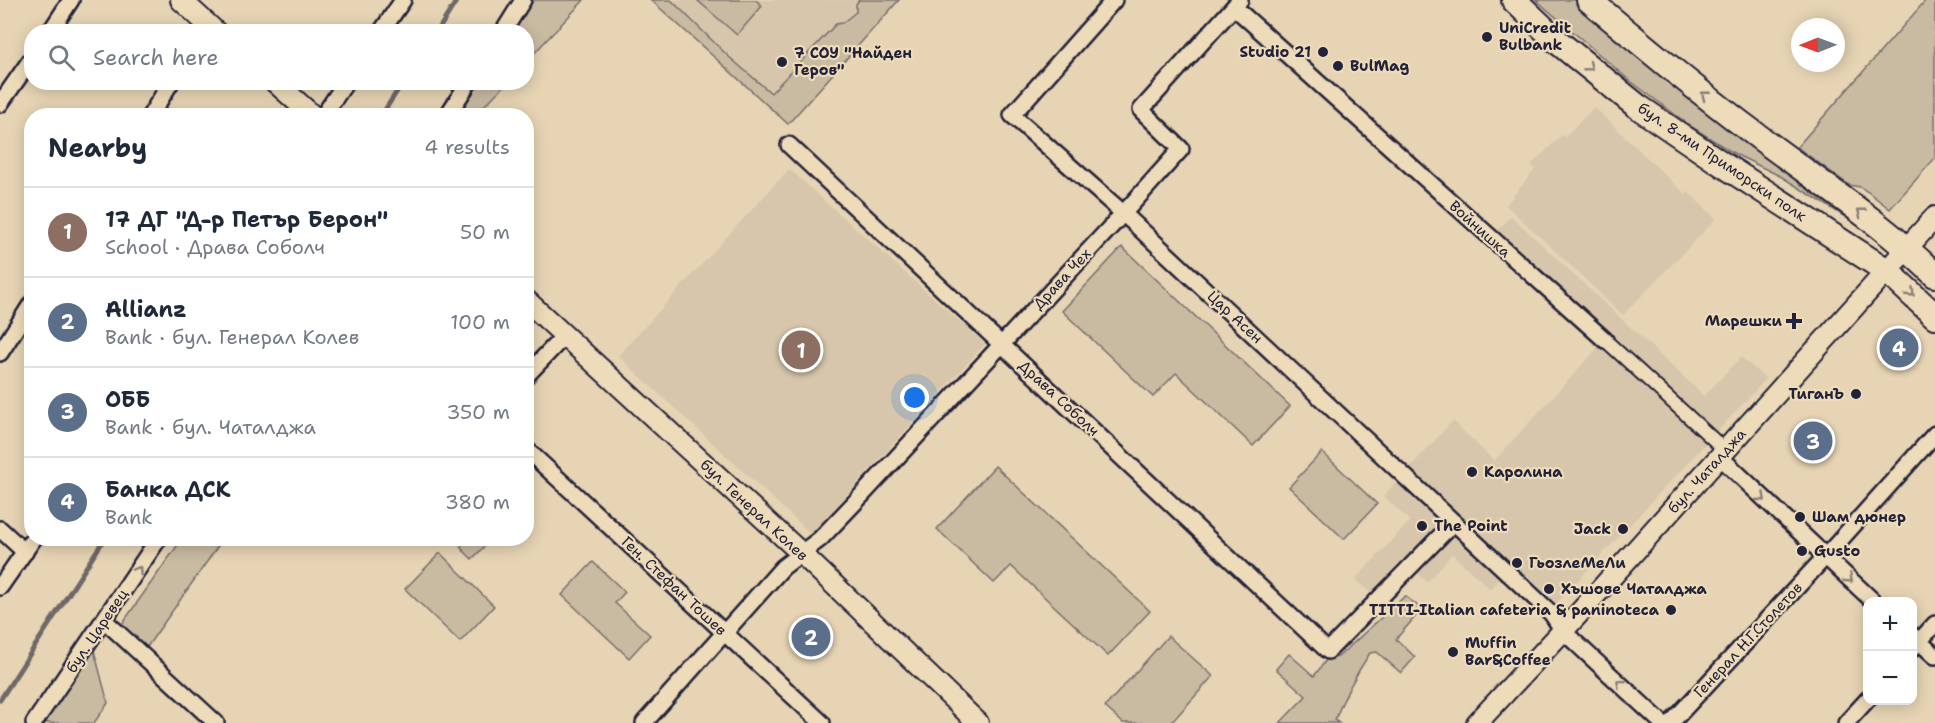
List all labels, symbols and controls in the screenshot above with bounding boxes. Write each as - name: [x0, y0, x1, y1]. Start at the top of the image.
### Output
- place label: UniCredit Bulbank: [1499, 18, 1571, 55]
- north arrow: [1791, 18, 1845, 72]
- search box: [24, 24, 534, 90]
- marker: UniCredit Bulbank: [1480, 30, 1494, 44]
- icon: search: [45, 41, 78, 74]
- place label: Studio 21: [1239, 42, 1311, 62]
- text: Search here: [93, 43, 219, 72]
- place label: 7 СОУ "Найден Геров": [794, 43, 912, 80]
- marker: Studio 21: [1316, 45, 1330, 59]
- marker: 7 СОУ "Найден Геров": [775, 55, 789, 69]
- place label: BulMag: [1350, 56, 1409, 76]
- marker: BulMag: [1331, 59, 1345, 73]
- one-way arrow: [1582, 59, 1593, 70]
- one-way arrow: [1701, 91, 1712, 102]
- street label: бул. 8-ми Приморски полк: [1634, 98, 1810, 226]
- text: Nearby: [48, 130, 147, 165]
- text: 4 results: [424, 134, 510, 160]
- street label: Войнишка: [1445, 196, 1516, 262]
- text: 17 ДГ "Д-р Петър Берон": [105, 205, 388, 234]
- one-way arrow: [1856, 208, 1867, 219]
- text: 1: [63, 219, 72, 245]
- text: 50 m: [460, 219, 510, 245]
- text: School · Драва Соболч: [105, 234, 325, 260]
- street label: Драва Чех: [1029, 244, 1096, 314]
- street label: Цар Асен: [1203, 286, 1267, 348]
- one-way arrow: [1904, 286, 1915, 297]
- text: Allianz: [105, 295, 187, 324]
- text: 2: [61, 309, 75, 335]
- text: 100 m: [450, 309, 510, 335]
- place label: Марешки: [1705, 311, 1783, 331]
- marker: Марешки: [1787, 314, 1801, 328]
- text: Bank · бул. Генерал Колев: [105, 324, 359, 350]
- pin: 4: [1880, 326, 1918, 370]
- pin: 1: [782, 328, 820, 372]
- street label: Драва Соболч: [1014, 355, 1104, 441]
- your location: [900, 383, 929, 412]
- place label: ТиганЪ: [1788, 384, 1844, 404]
- text: ОББ: [105, 385, 150, 414]
- marker: ТиганЪ: [1849, 387, 1863, 401]
- text: 3: [61, 399, 75, 425]
- text: 350 m: [446, 399, 510, 425]
- text: Bank · бул. Чаталджа: [105, 414, 316, 440]
- pin: 3: [1794, 418, 1832, 464]
- street label: бул. Чаталджа: [1663, 424, 1751, 518]
- street label: бул. Генерал Колев: [696, 455, 812, 565]
- place label: Каролина: [1484, 462, 1563, 482]
- marker: Каролина: [1465, 465, 1479, 479]
- text: Банка ДСК: [105, 475, 231, 504]
- text: 4: [61, 489, 75, 515]
- text: 380 m: [445, 489, 510, 515]
- one-way arrow: [1755, 490, 1766, 501]
- text: Bank: [105, 504, 153, 530]
- place label: Шам дюнер: [1812, 507, 1906, 527]
- marker: Шам дюнер: [1793, 510, 1807, 524]
- place label: The Point: [1434, 516, 1507, 536]
- marker: The Point: [1415, 519, 1429, 533]
- place label: Jack: [1574, 519, 1611, 539]
- marker: Jack: [1616, 522, 1630, 536]
- street label: Ген. Стефан Тошев: [617, 532, 731, 640]
- place label: Gusto: [1814, 541, 1860, 561]
- marker: Gusto: [1795, 544, 1809, 558]
- place label: ГьозлеМеЛи: [1529, 553, 1626, 573]
- marker: ГьозлеМеЛи: [1510, 556, 1524, 570]
- one-way arrow: [131, 566, 142, 577]
- one-way arrow: [1843, 572, 1853, 583]
- street label: Генерал Н.Г.Столетов: [1689, 578, 1807, 702]
- place label: Хъшове Чаталджа: [1561, 579, 1708, 599]
- marker: Хъшове Чаталджа: [1542, 582, 1556, 596]
- street label: бул. Царевец: [61, 585, 133, 677]
- map controls: [1863, 597, 1917, 705]
- button: +: [1863, 597, 1917, 651]
- place label: TITTI-Italian cafeteria & paninoteca: [1369, 600, 1660, 620]
- marker: TITTI-Italian cafeteria & paninoteca: [1664, 603, 1678, 617]
- pin: 2: [792, 614, 830, 660]
- place label: Muffin Bar&Coffee: [1465, 633, 1551, 670]
- marker: Muffin Bar&Coffee: [1446, 645, 1460, 659]
- button: −: [1863, 651, 1917, 705]
- one-way arrow: [1616, 679, 1627, 690]

